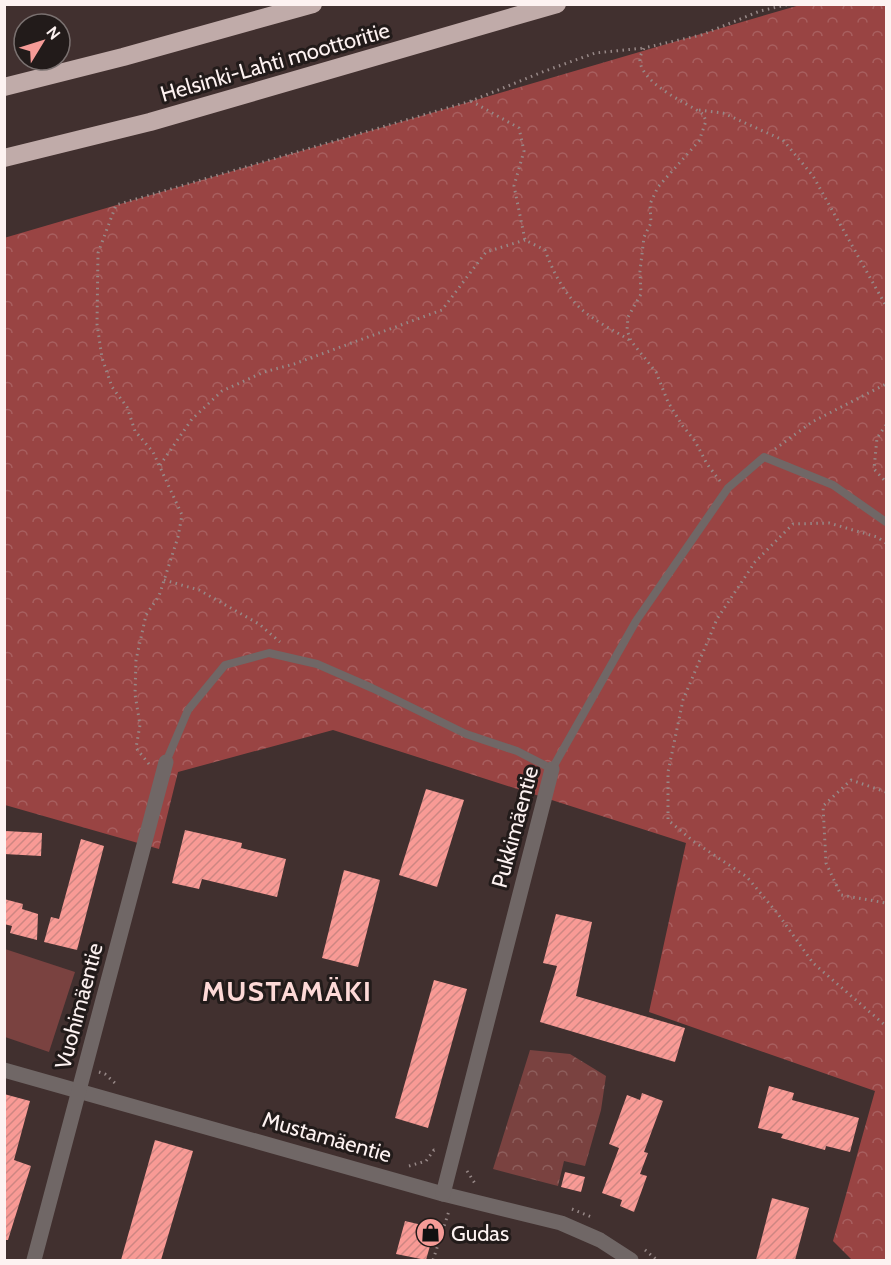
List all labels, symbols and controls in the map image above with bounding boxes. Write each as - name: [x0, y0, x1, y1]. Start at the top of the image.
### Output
- north arrow: [12, 12, 72, 72]
- street label: Helsinki-Lahti moottoritie: [157, 16, 393, 108]
- text: N: [42, 23, 64, 43]
- street label: Pukkimäentie: [486, 763, 544, 891]
- street label: Vuohimäentie: [49, 940, 109, 1072]
- district label: MUSTAMÄKI: [202, 974, 372, 1008]
- street label: Mustamäentie: [259, 1106, 395, 1168]
- shop icon: Gudas: [414, 1217, 446, 1249]
- place label: Gudas: [451, 1220, 509, 1247]

